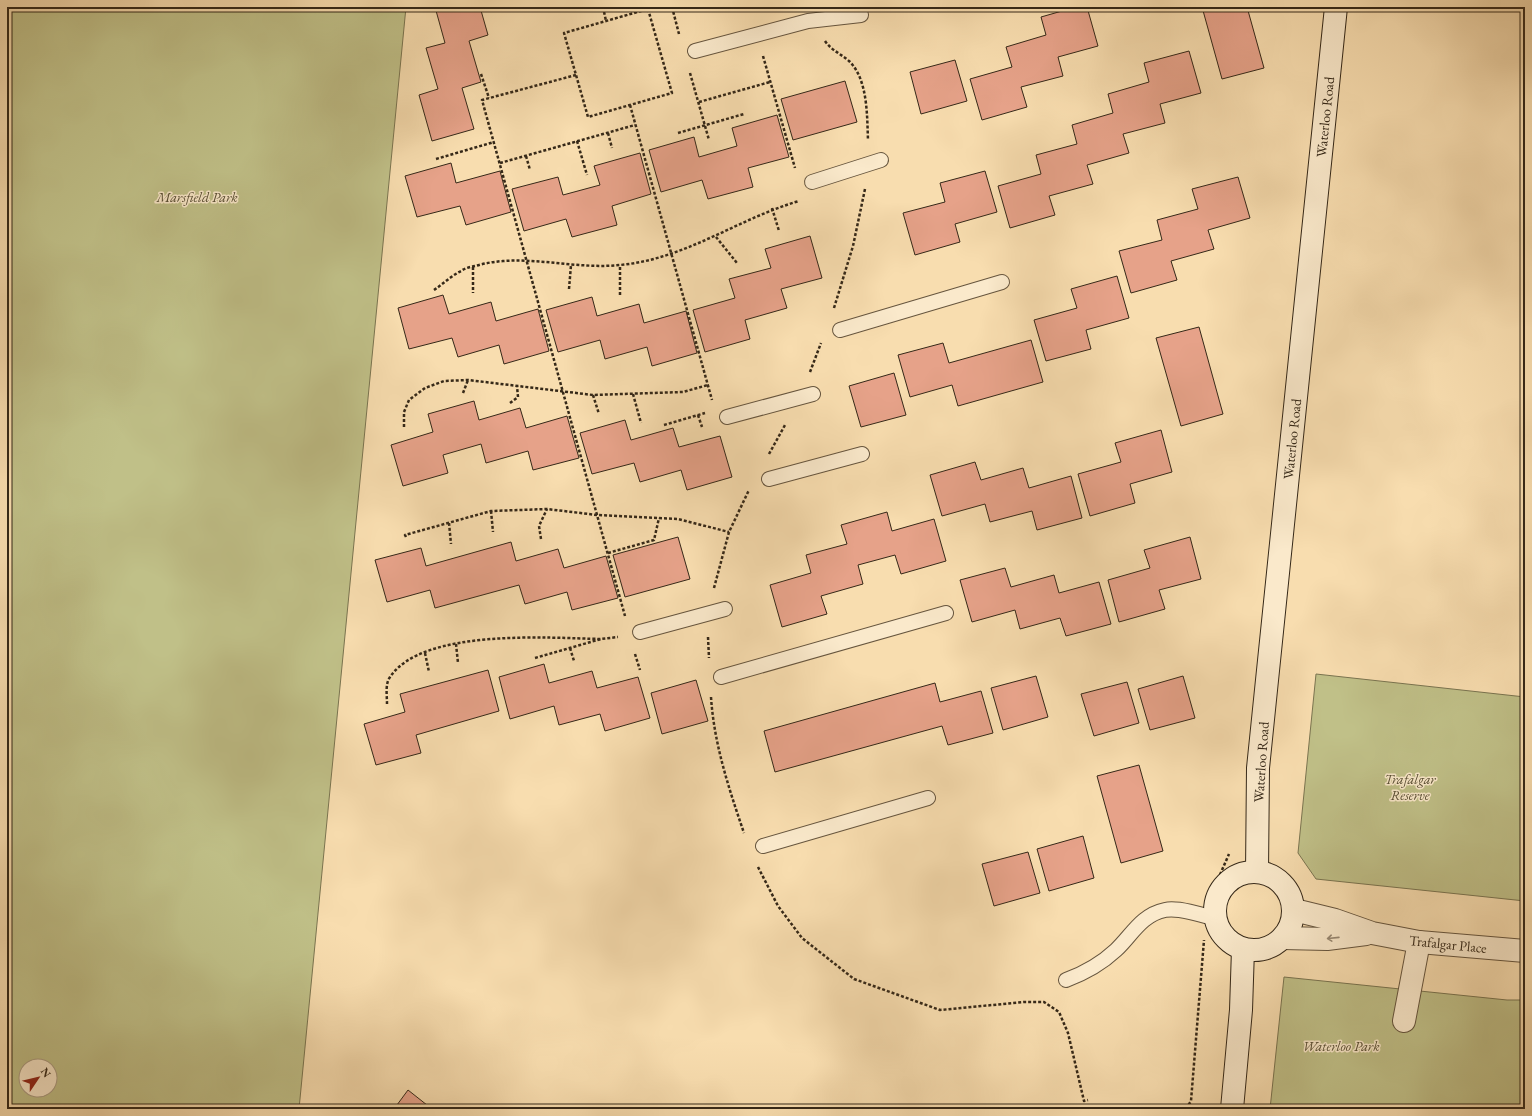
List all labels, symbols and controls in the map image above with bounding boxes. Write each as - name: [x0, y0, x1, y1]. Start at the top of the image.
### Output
- street label: Waterloo Road: [1312, 75, 1338, 158]
- park label: Marsfield Park: [155, 188, 238, 206]
- street label: Waterloo Road: [1279, 397, 1305, 480]
- street label: Waterloo Road: [1249, 720, 1273, 803]
- park label: Trafalgar Reserve: [1384, 770, 1436, 804]
- street label: Trafalgar Place: [1408, 931, 1488, 957]
- one-way arrow: [1327, 934, 1340, 942]
- park label: Waterloo Park: [1302, 1037, 1380, 1055]
- north arrow: [18, 1058, 58, 1098]
- text: N: [38, 1065, 55, 1080]

